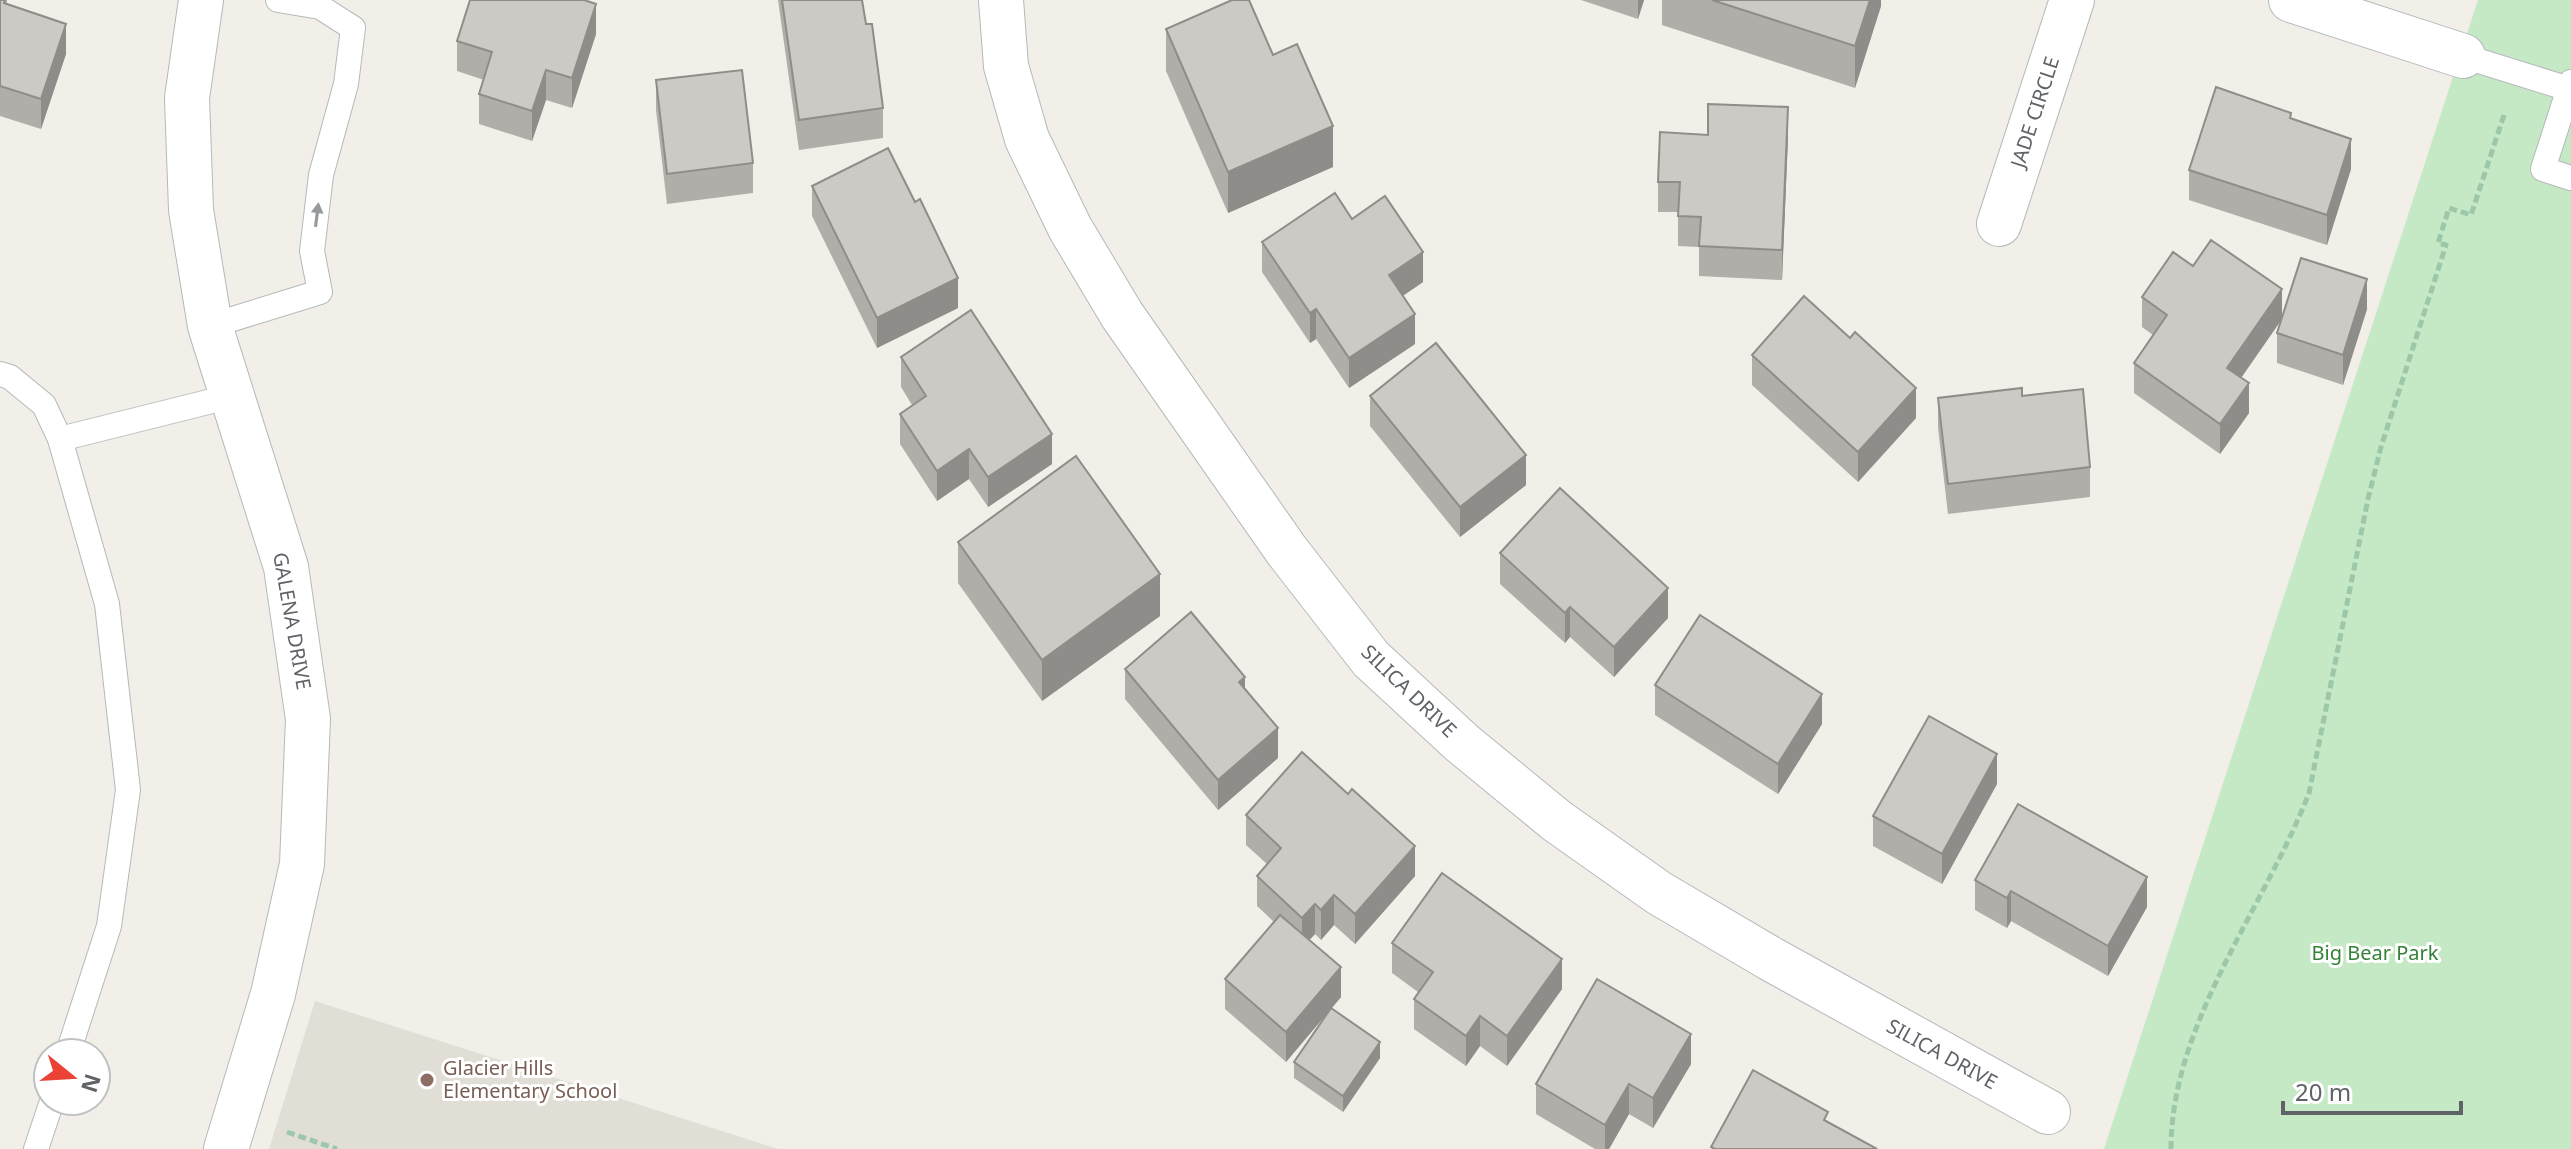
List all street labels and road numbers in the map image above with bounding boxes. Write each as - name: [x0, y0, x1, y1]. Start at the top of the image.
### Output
- street label: JADE CIRCLE: [2003, 53, 2065, 173]
- street label: GALENA DRIVE: [267, 550, 318, 692]
- street label: SILICA DRIVE: [1356, 638, 1463, 743]
- street label: SILICA DRIVE: [1882, 1012, 2002, 1095]

